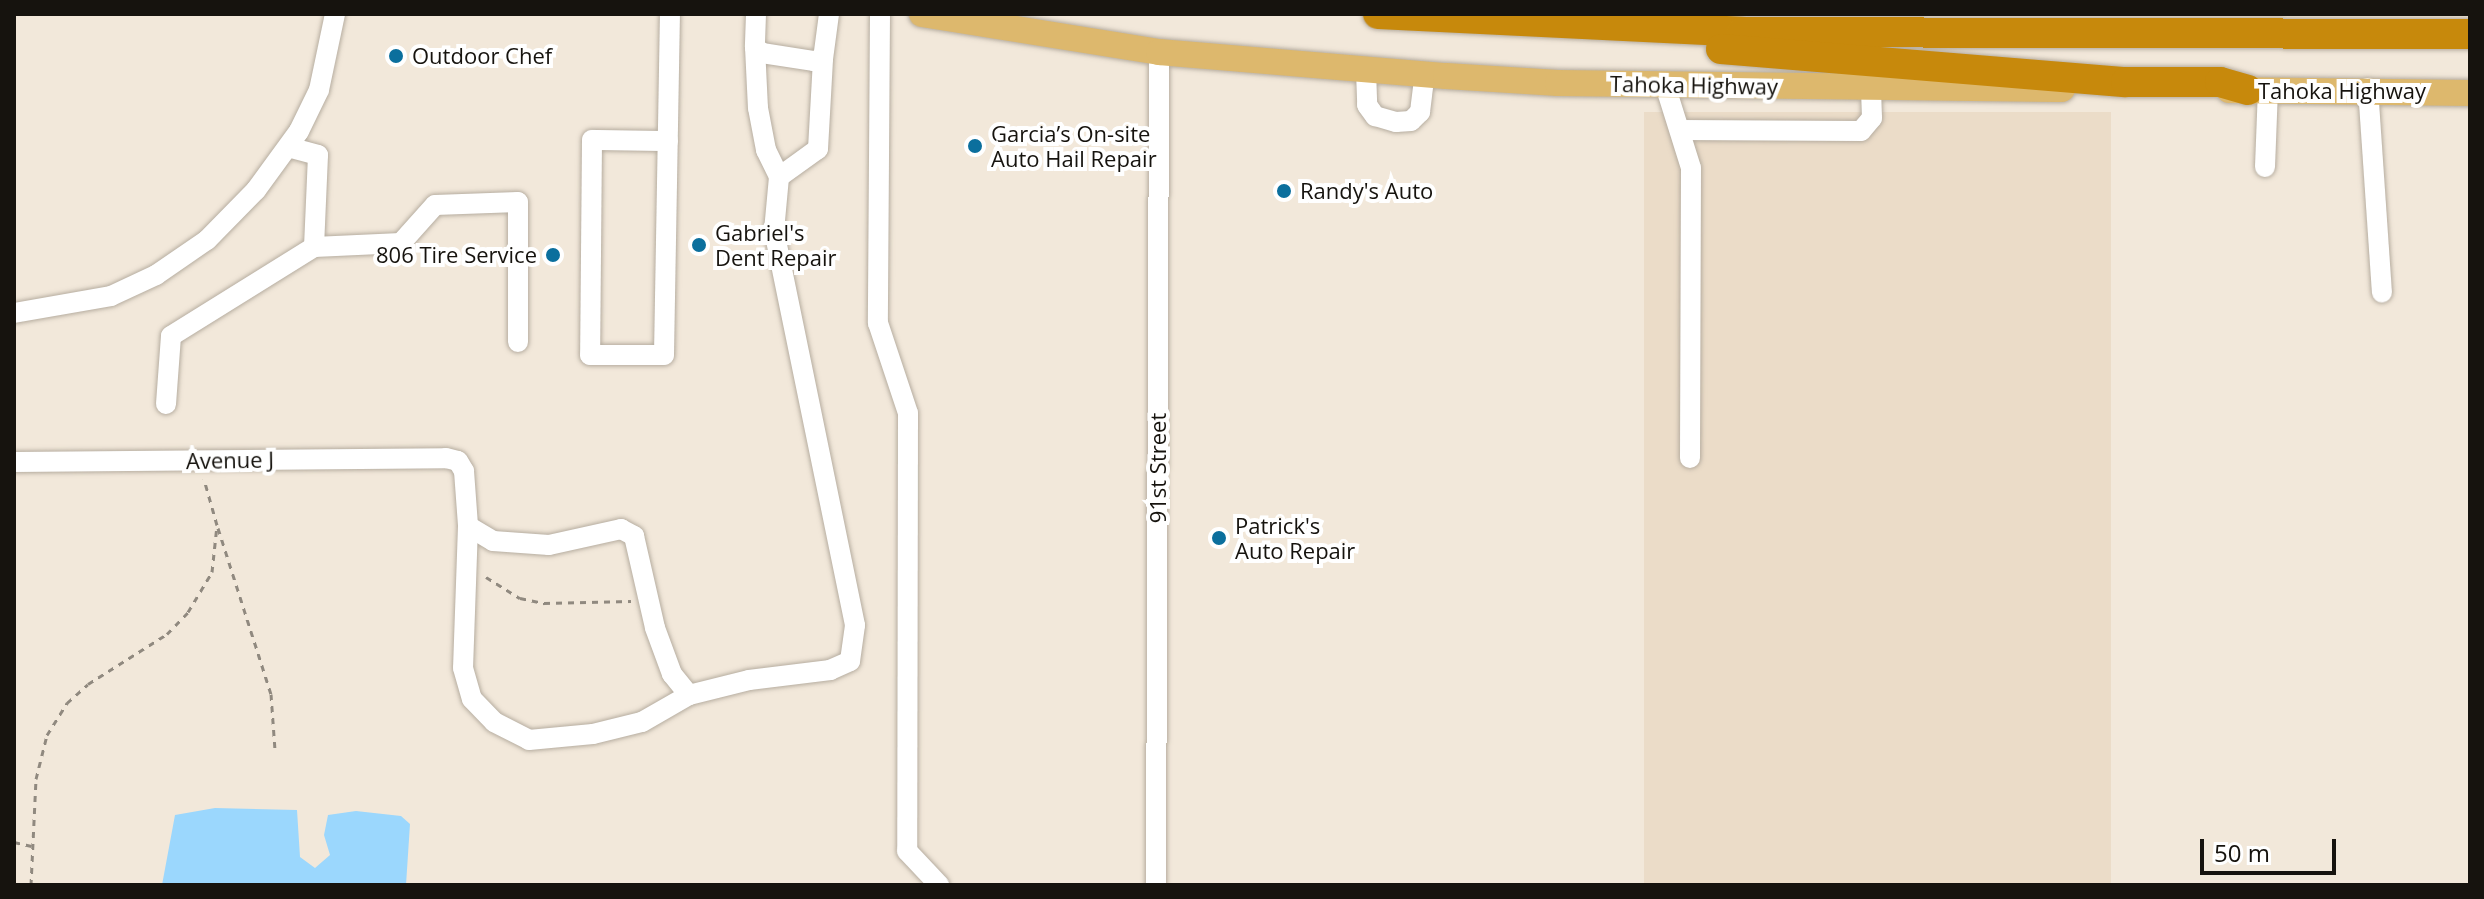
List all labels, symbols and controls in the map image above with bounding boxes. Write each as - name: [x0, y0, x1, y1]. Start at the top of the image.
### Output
- place label: Outdoor Chef: [412, 43, 552, 69]
- marker: Outdoor Chef: [387, 47, 405, 65]
- street label: Tahoka Highway: [1610, 70, 1778, 100]
- street label: Tahoka Highway: [2258, 78, 2426, 104]
- place label: Garcia’s On-site Auto Hail Repair: [991, 120, 1157, 172]
- marker: Garcia’s On-site Auto Hail Repair: [966, 137, 984, 155]
- place label: Randy's Auto: [1300, 178, 1433, 204]
- marker: Randy's Auto: [1275, 182, 1293, 200]
- place label: Gabriel's Dent Repair: [715, 219, 837, 270]
- marker: Gabriel's Dent Repair: [690, 236, 708, 254]
- place label: 806 Tire Service: [376, 242, 537, 268]
- marker: 806 Tire Service: [544, 246, 562, 264]
- street label: 91st Street: [1145, 413, 1171, 523]
- street label: Avenue J: [186, 446, 274, 474]
- place label: Patrick's Auto Repair: [1235, 512, 1355, 564]
- marker: Patrick's Auto Repair: [1210, 529, 1228, 547]
- scale bar: [2204, 823, 2340, 873]
- text: 50 m: [2214, 836, 2270, 869]

